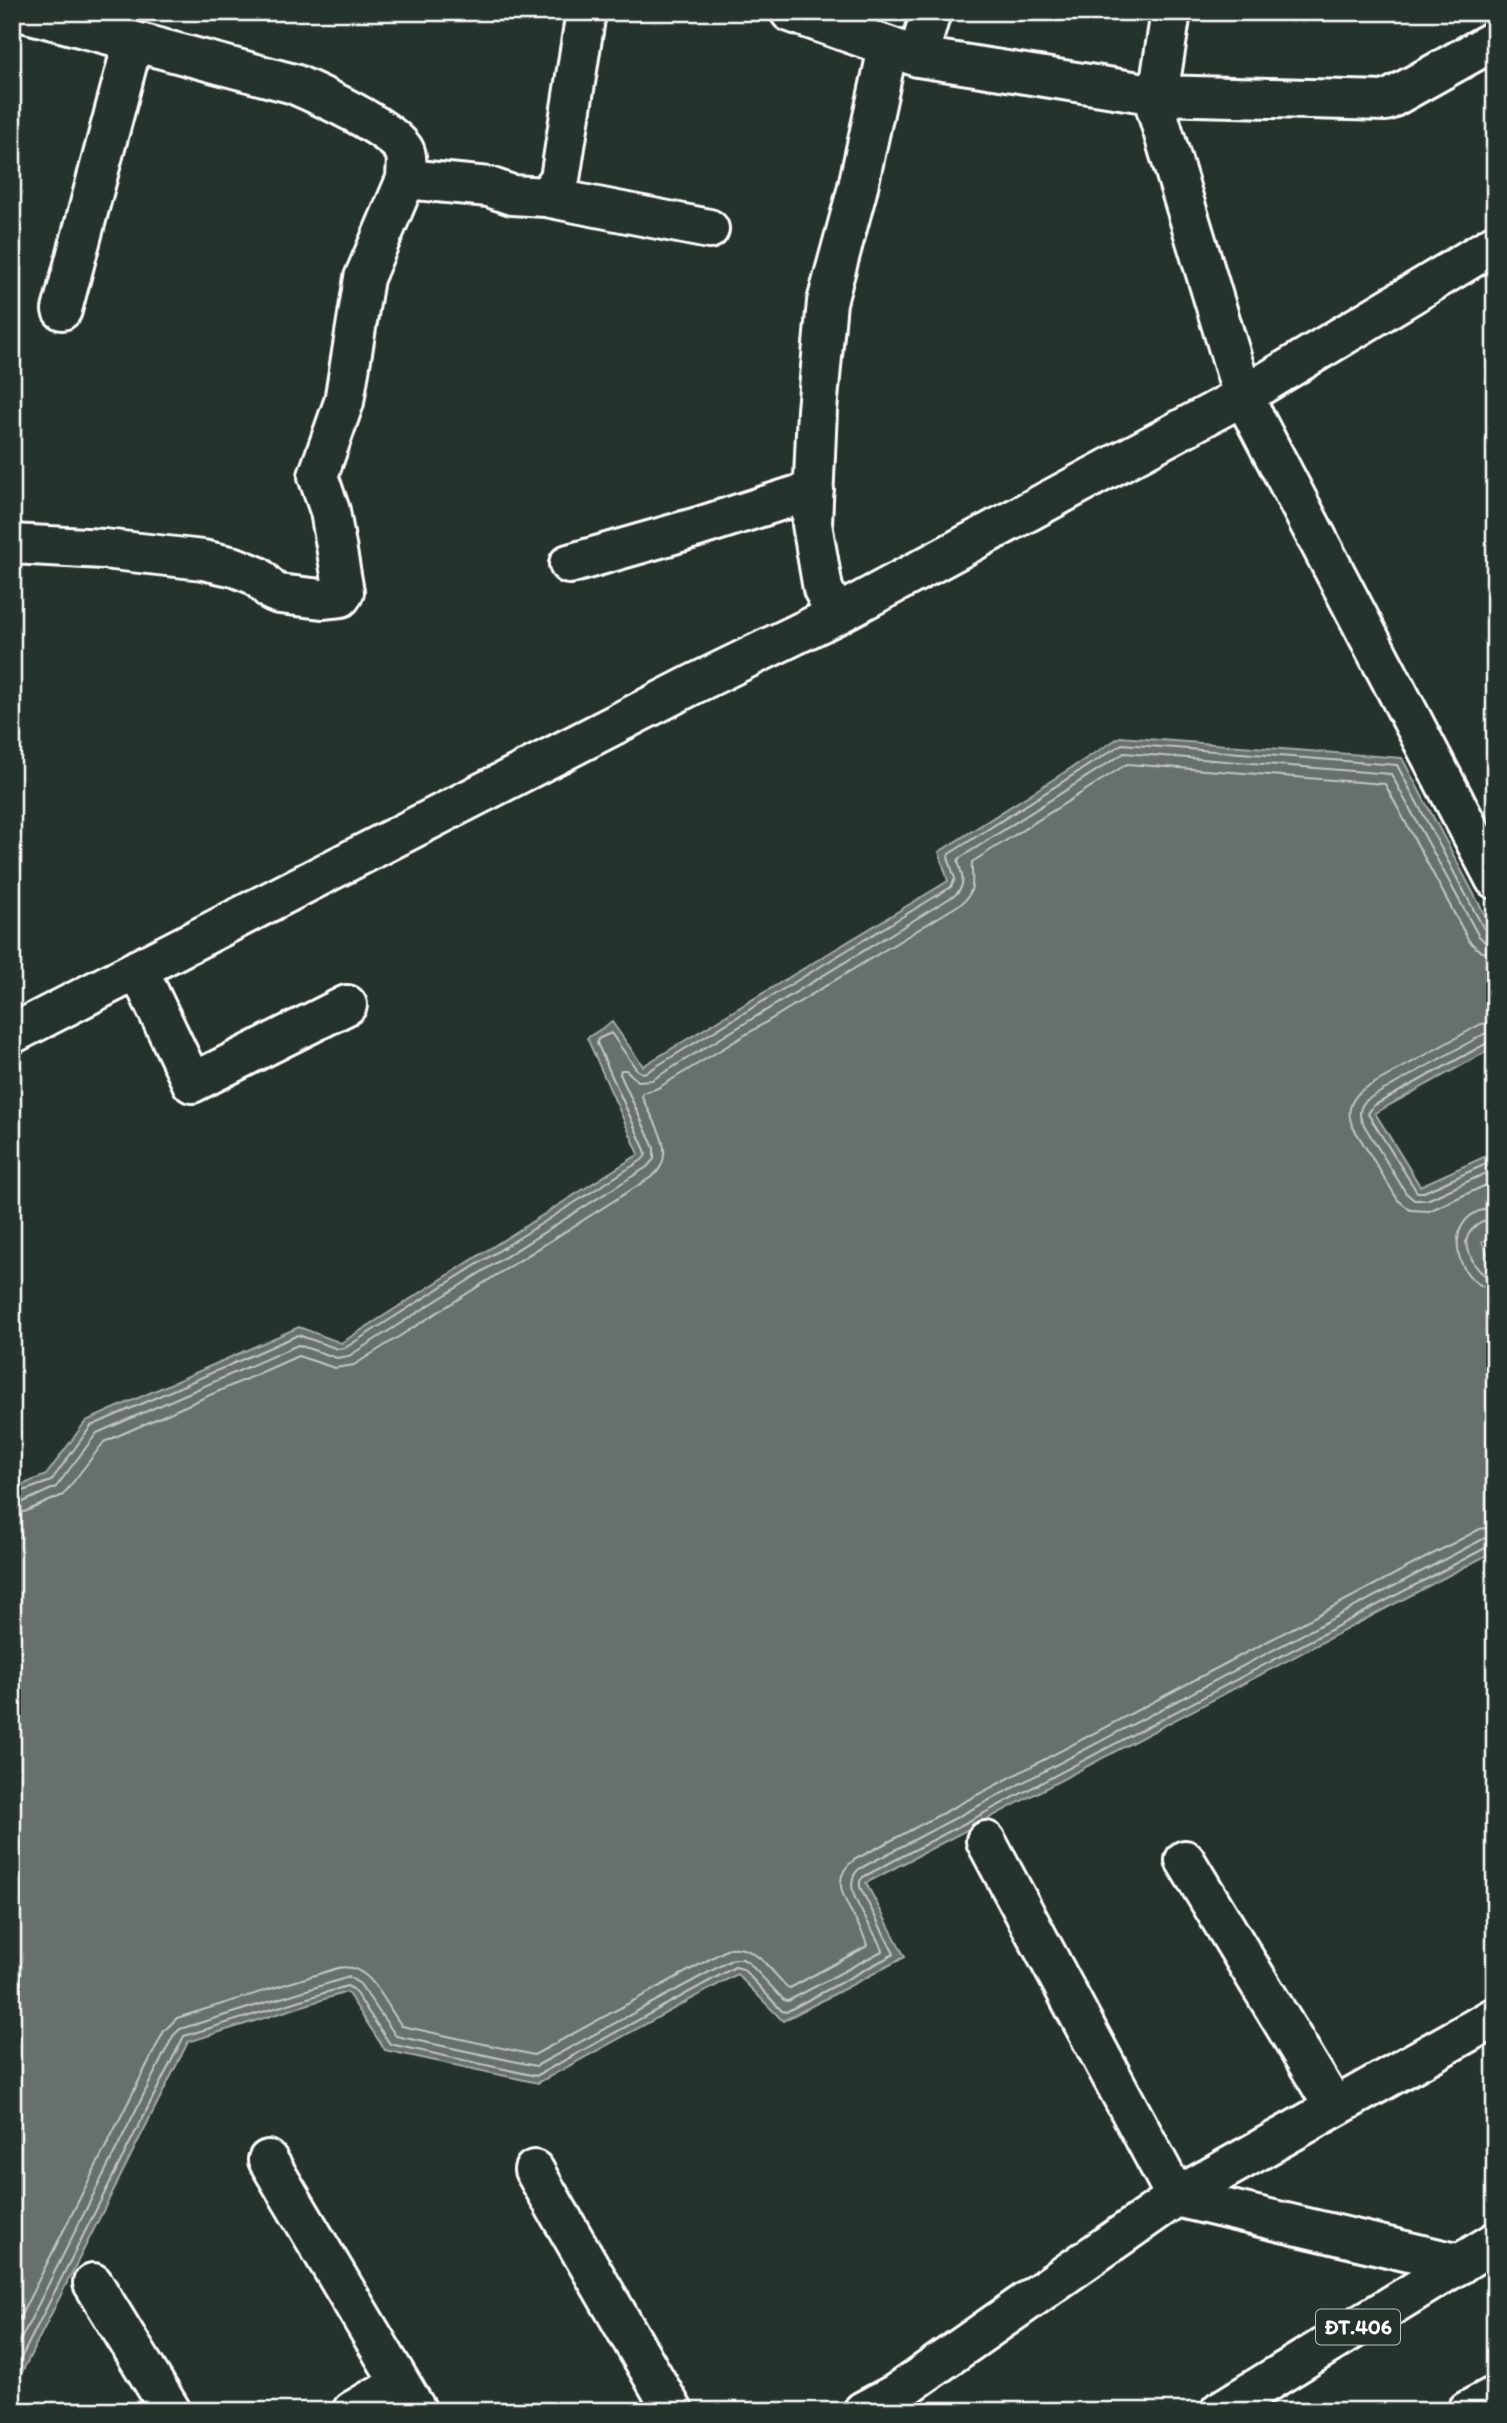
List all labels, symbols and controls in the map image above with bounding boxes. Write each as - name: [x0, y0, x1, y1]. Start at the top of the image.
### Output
- road number: ĐT.406: [1316, 2310, 1400, 2344]

